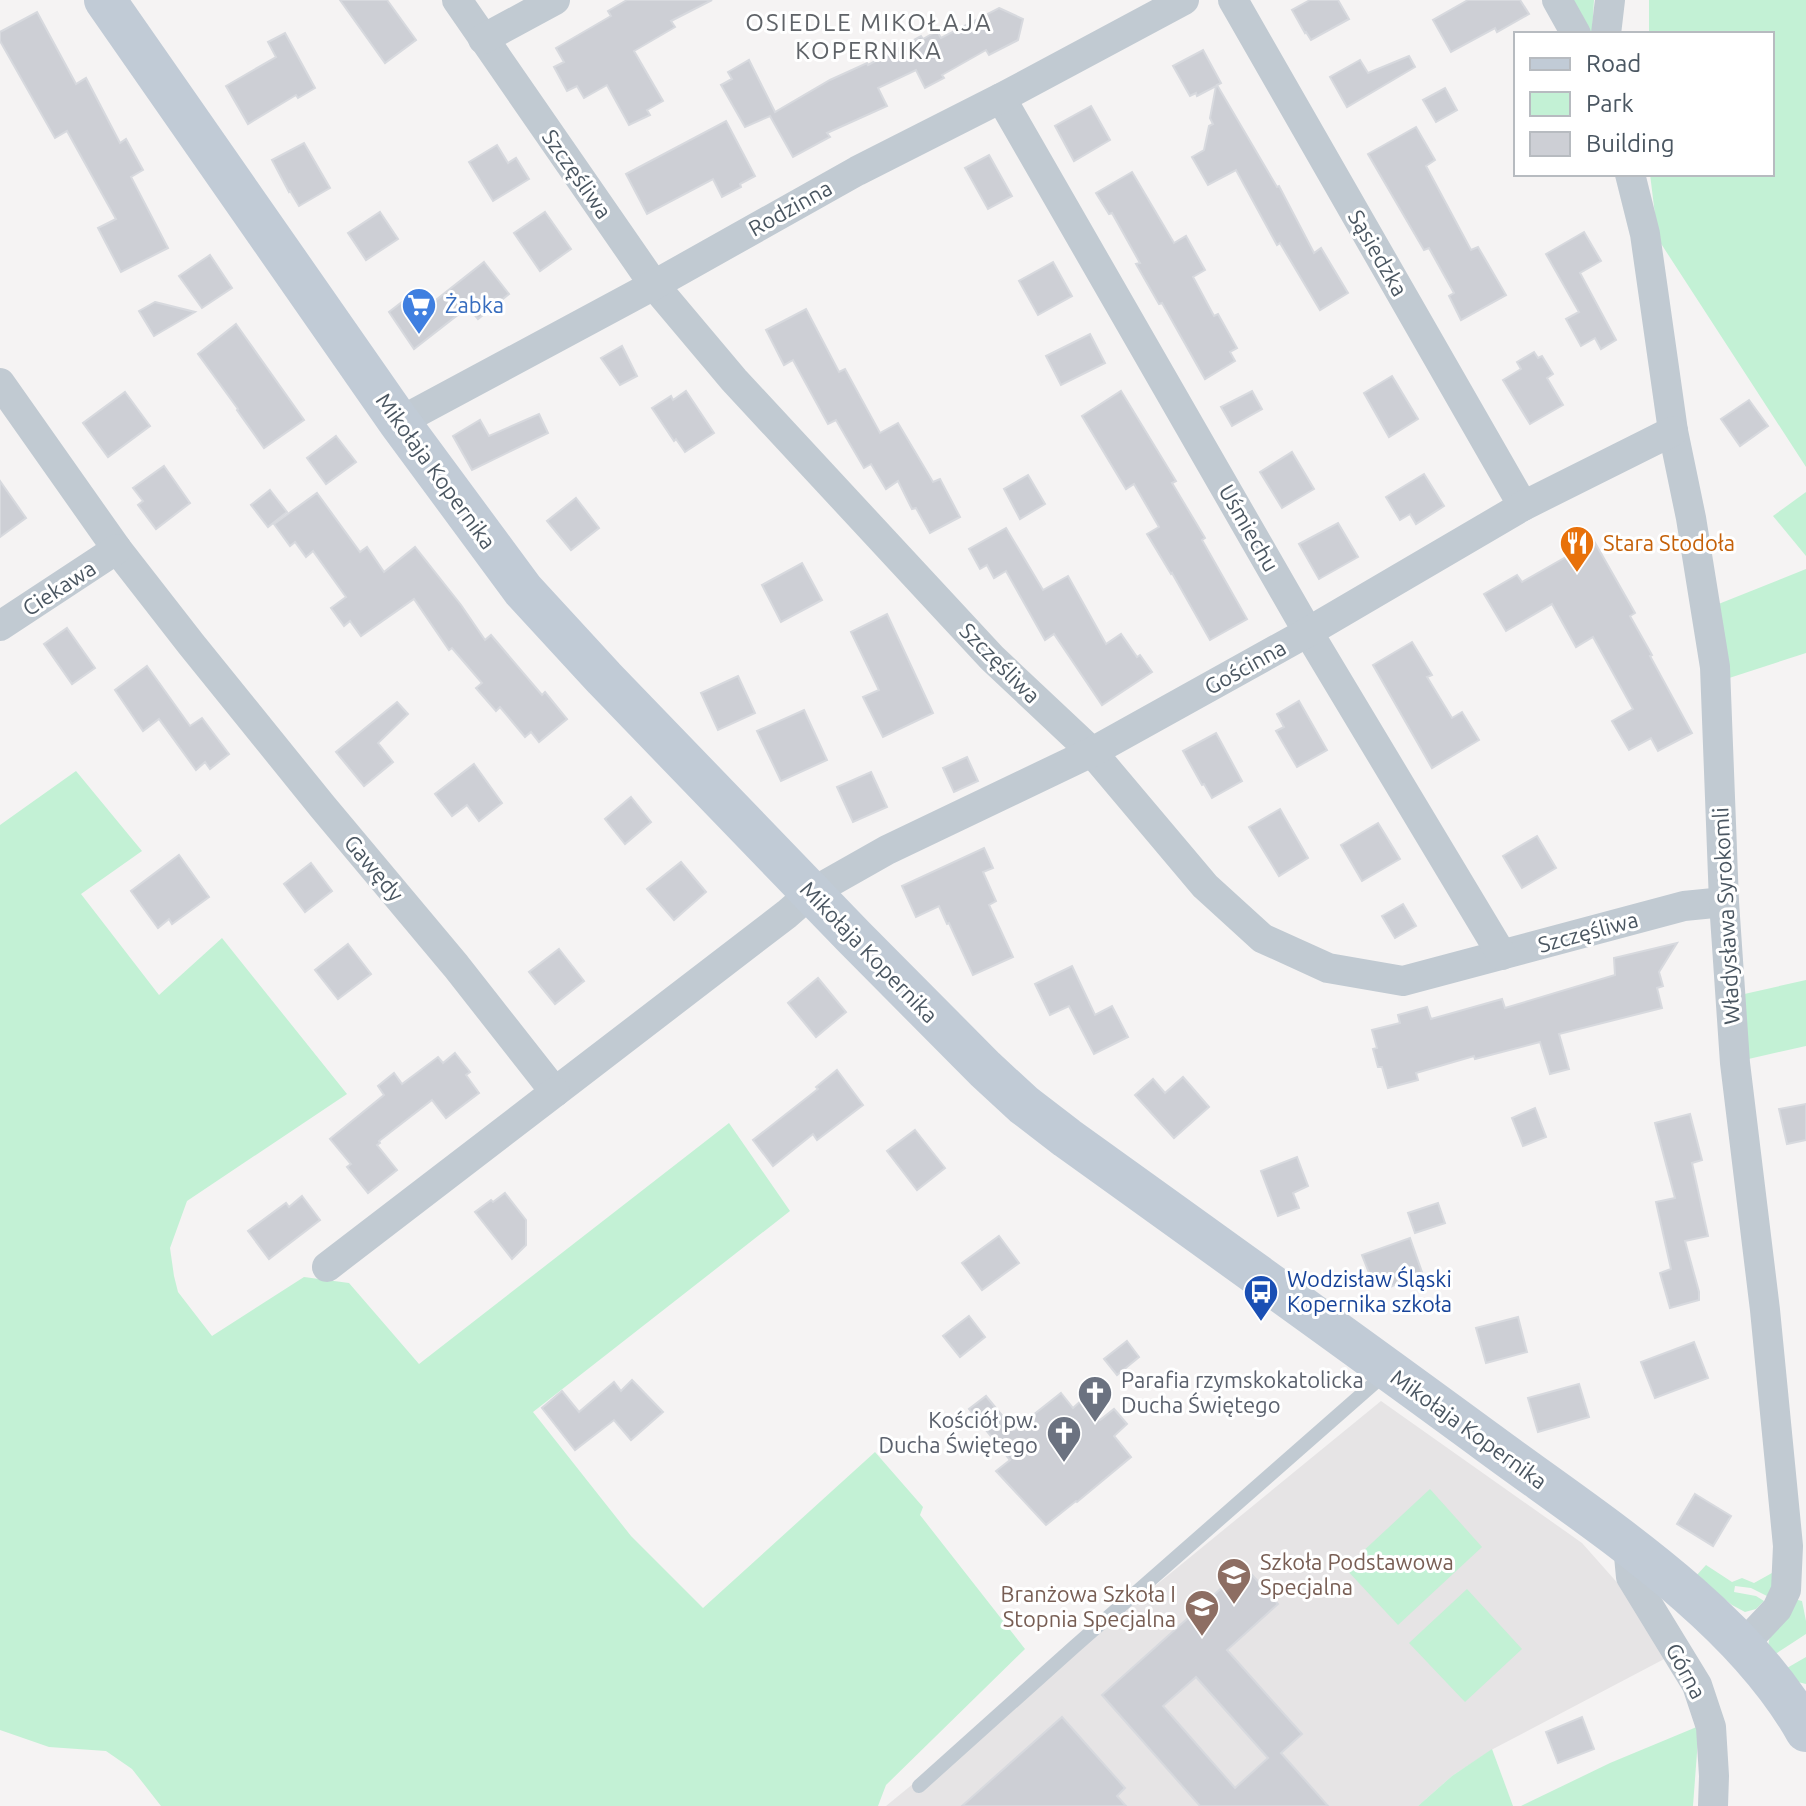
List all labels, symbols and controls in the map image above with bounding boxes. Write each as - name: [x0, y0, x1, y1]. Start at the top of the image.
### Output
- district label: OSIEDLE MIKOŁAJA KOPERNIKA: [745, 9, 993, 64]
- legend: [1514, 32, 1774, 176]
- text: Road: [1586, 50, 1641, 77]
- text: Park: [1586, 90, 1634, 117]
- street label: Szczęśliwa: [538, 124, 617, 223]
- text: Building: [1586, 130, 1674, 157]
- street label: Rodzinna: [744, 174, 836, 241]
- street label: Sąsiedzka: [1344, 205, 1413, 300]
- supermarket icon: Żabka: [400, 286, 438, 336]
- place label: Żabka: [445, 292, 504, 317]
- street label: Mikołaja Kopernika: [371, 388, 501, 554]
- street label: Uśmiechu: [1215, 480, 1284, 576]
- restaurant icon: Stara Stodoła: [1558, 524, 1596, 574]
- place label: Stara Stodoła: [1603, 530, 1735, 555]
- street label: Ciekawa: [18, 555, 100, 620]
- street label: Szczęśliwa: [955, 617, 1046, 708]
- street label: Gościnna: [1200, 634, 1290, 699]
- street label: Władysława Syrokomli: [1707, 807, 1744, 1025]
- street label: Gawędy: [340, 830, 409, 906]
- street label: Mikołaja Kopernika: [796, 876, 943, 1027]
- street label: Szczęśliwa: [1535, 906, 1641, 957]
- place label: Wodzisław Śląski Kopernika szkoła: [1287, 1265, 1452, 1316]
- bus stop icon: Wodzisław Śląski Kopernika szkoła: [1242, 1273, 1280, 1323]
- street label: Mikołaja Kopernika: [1386, 1364, 1552, 1494]
- place label: Parafia rzymskokatolicka Ducha Świętego: [1121, 1367, 1364, 1417]
- church icon: Parafia rzymskokatolicka Ducha Świętego: [1076, 1374, 1114, 1424]
- place label: Kościół pw. Ducha Świętego: [878, 1407, 1038, 1457]
- church icon: Kościół pw. Ducha Świętego: [1045, 1414, 1083, 1464]
- place label: Szkoła Podstawowa Specjalna: [1260, 1549, 1454, 1599]
- school or university icon: Szkoła Podstawowa Specjalna: [1215, 1556, 1253, 1606]
- place label: Branżowa Szkoła I Stopnia Specjalna: [1001, 1581, 1176, 1631]
- school or university icon: Branżowa Szkoła I Stopnia Specjalna: [1183, 1588, 1221, 1638]
- street label: Górna: [1661, 1639, 1711, 1703]

